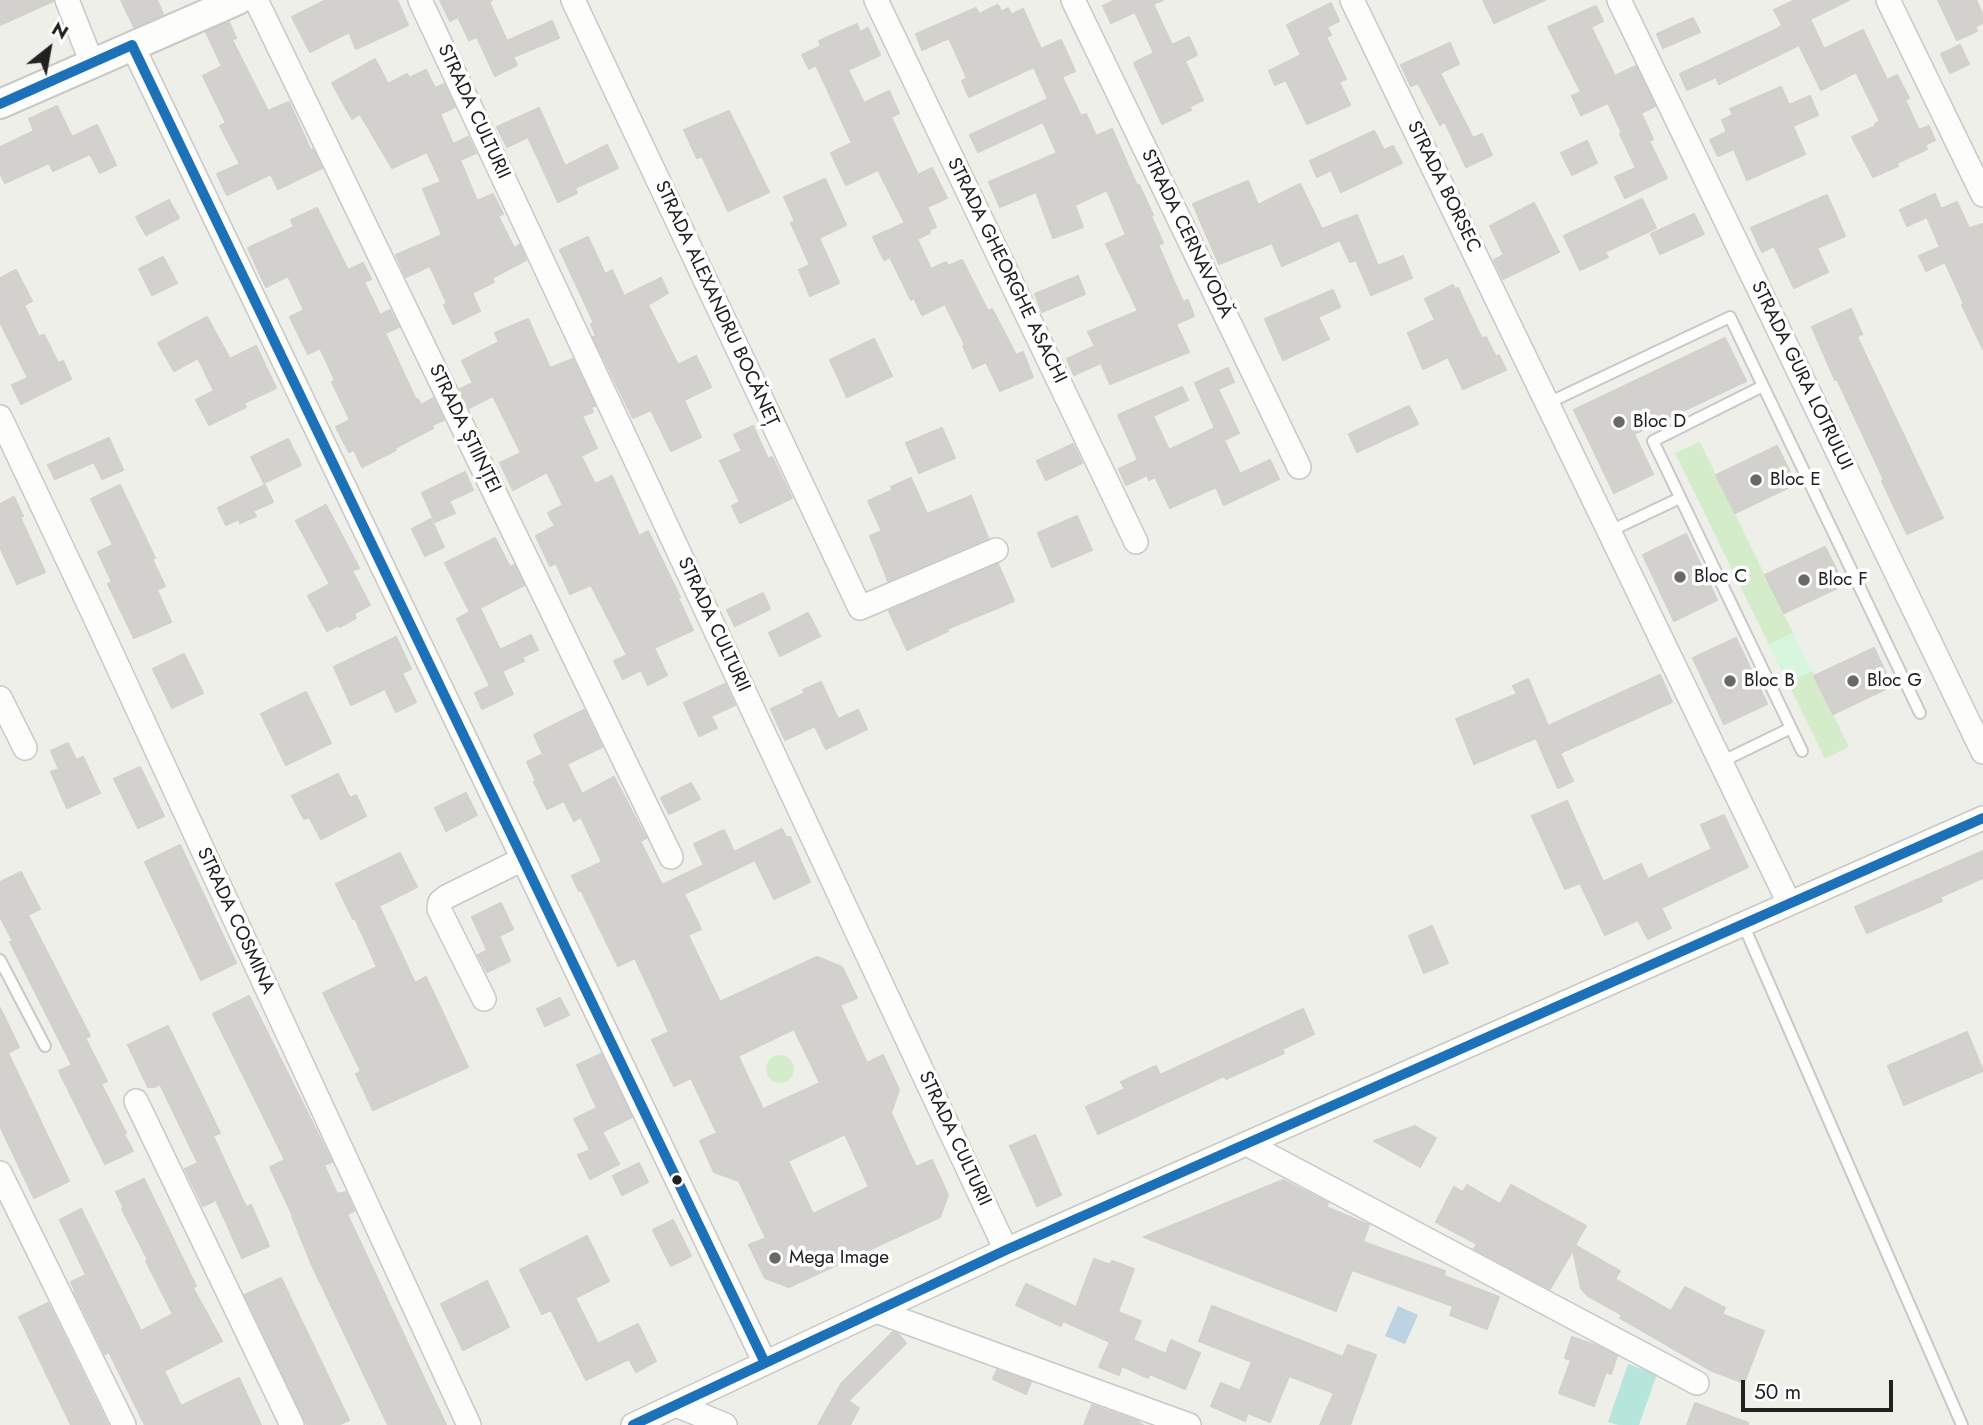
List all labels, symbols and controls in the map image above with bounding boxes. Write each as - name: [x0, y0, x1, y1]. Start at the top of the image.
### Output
- north arrow: [14, 14, 84, 84]
- text: N: [47, 15, 73, 46]
- street label: STRADA CULTURII: [432, 41, 514, 183]
- street label: STRADA BORSEC: [1401, 118, 1485, 256]
- street label: STRADA CERNAVODĂ: [1135, 146, 1237, 322]
- street label: STRADA GHEORGHE ASACHI: [941, 155, 1071, 387]
- street label: STRADA ALEXANDRU BOCĂNEȚ: [649, 178, 783, 430]
- street label: STRADA GURA LOTRULUI: [1745, 278, 1857, 474]
- street label: STRADA ȘTIINȚEI: [423, 361, 505, 497]
- place label: Bloc D: [1633, 411, 1686, 433]
- marker: Bloc D: [1611, 414, 1627, 430]
- place label: Bloc E: [1770, 469, 1821, 491]
- marker: Bloc E: [1748, 472, 1764, 488]
- street label: STRADA CULTURII: [672, 554, 754, 696]
- place label: Bloc C: [1694, 566, 1747, 588]
- marker: Bloc C: [1672, 569, 1688, 585]
- place label: Bloc F: [1818, 569, 1868, 591]
- marker: Bloc F: [1796, 572, 1812, 588]
- place label: Bloc B: [1744, 670, 1795, 692]
- place label: Bloc G: [1867, 670, 1922, 692]
- marker: Bloc B: [1722, 673, 1738, 689]
- marker: Bloc G: [1845, 673, 1861, 689]
- street label: STRADA COSMINA: [191, 844, 279, 998]
- street label: STRADA CULTURII: [913, 1068, 995, 1210]
- unlabelled marker: [670, 1173, 684, 1187]
- place label: Mega Image: [789, 1247, 889, 1269]
- marker: Mega Image: [767, 1250, 783, 1266]
- scale bar: [1745, 1366, 1897, 1410]
- text: 50 m: [1754, 1377, 1801, 1407]

